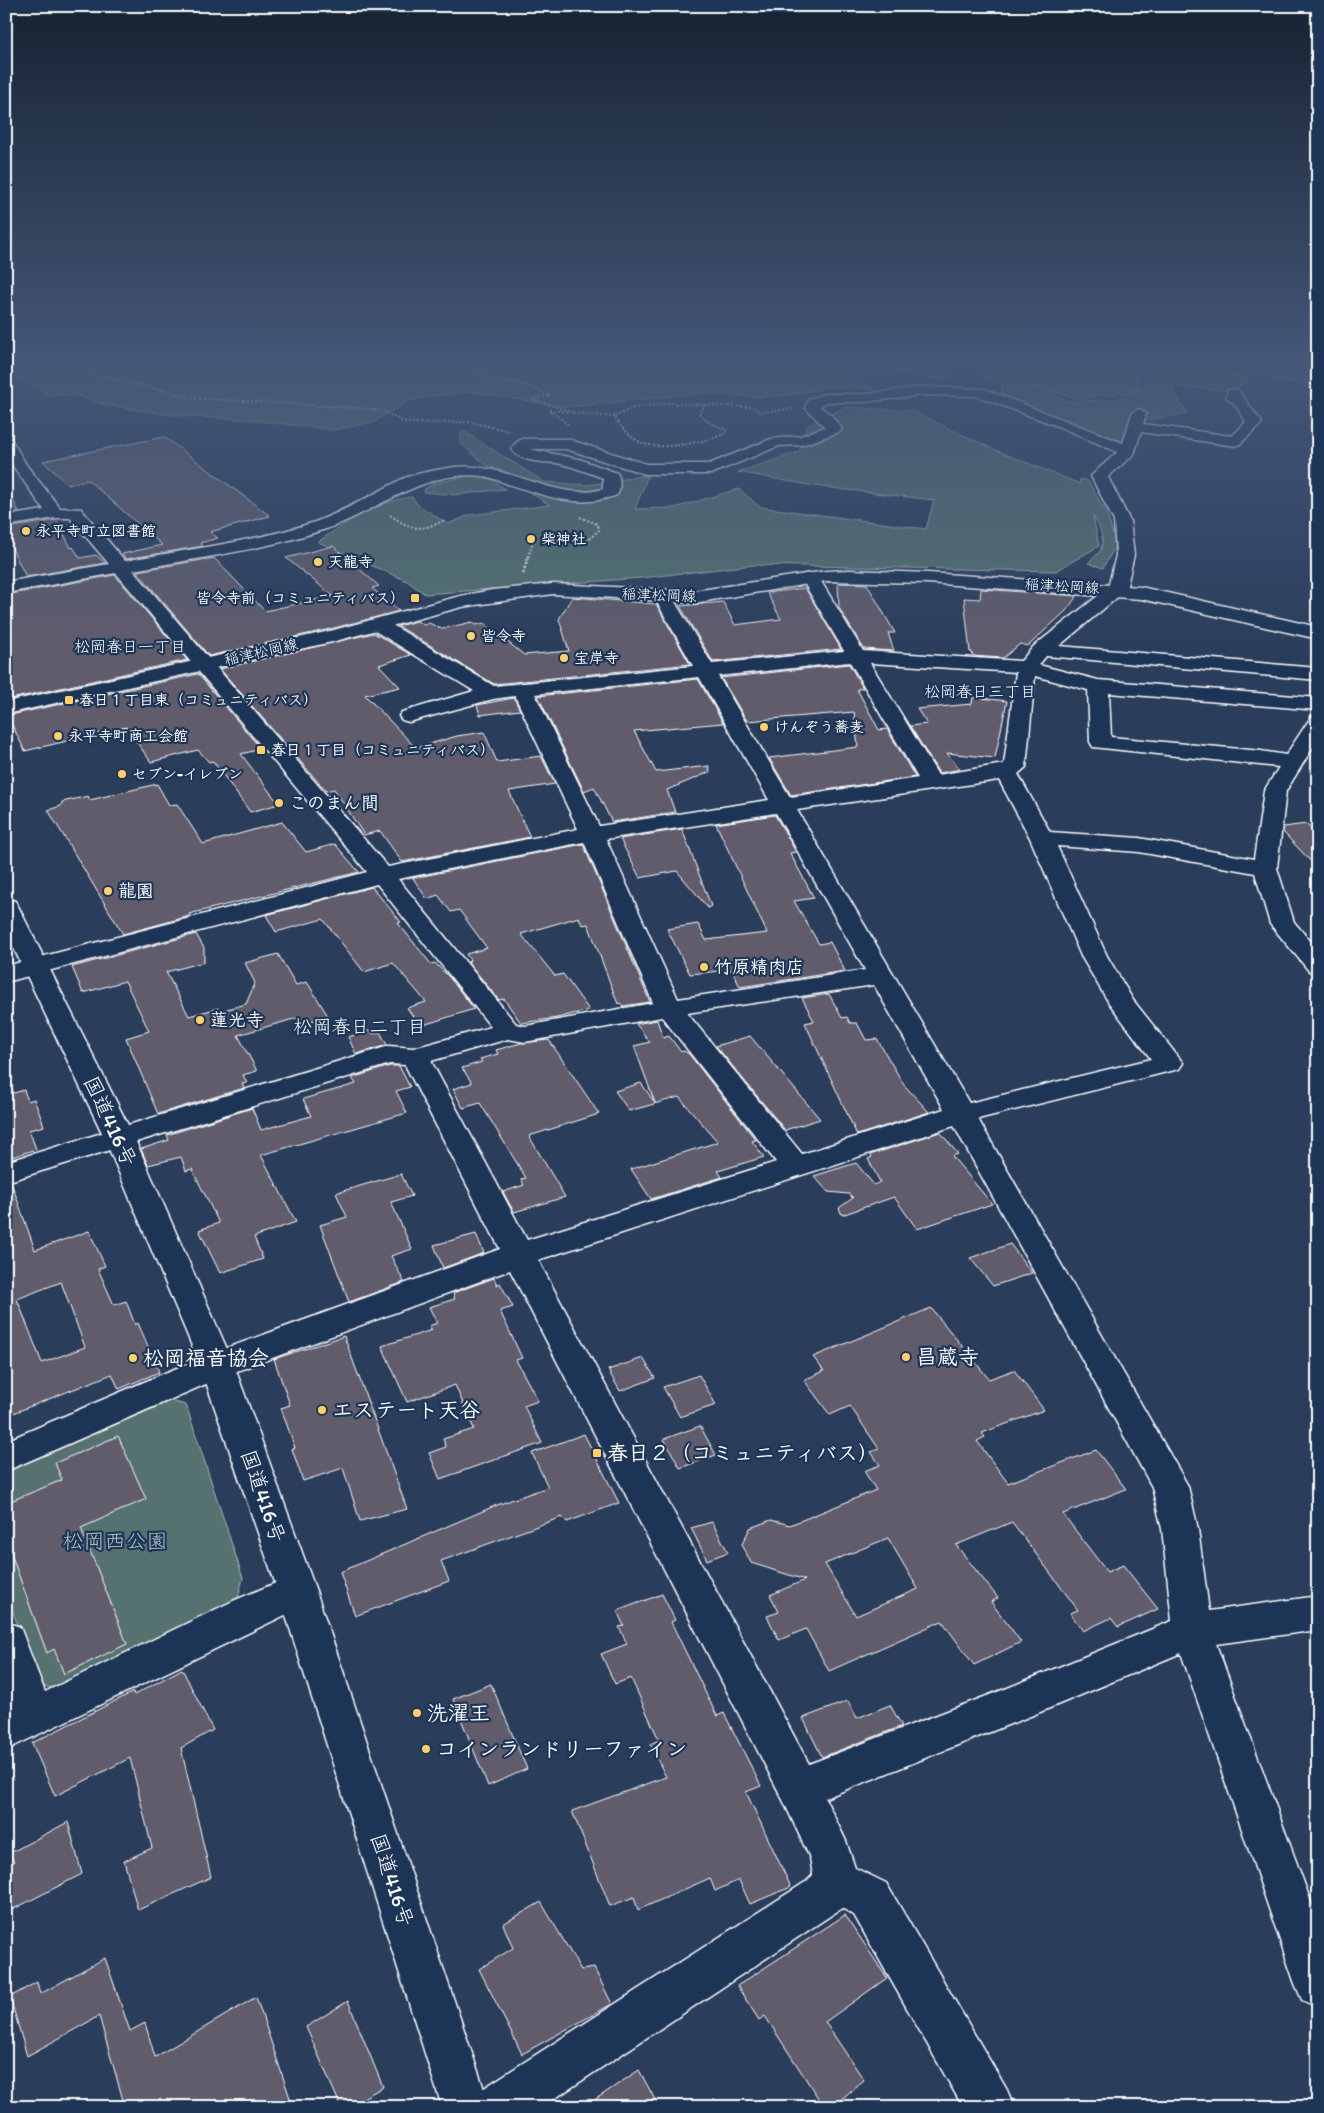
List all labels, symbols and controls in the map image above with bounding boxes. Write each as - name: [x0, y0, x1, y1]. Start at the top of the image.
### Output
- place label: 永平寺町立図書館: [36, 522, 156, 540]
- marker: 永平寺町立図書館: [20, 525, 32, 537]
- place label: 柴神社: [541, 530, 586, 548]
- marker: 柴神社: [525, 533, 537, 545]
- place label: 天龍寺: [328, 553, 373, 571]
- marker: 天龍寺: [312, 556, 324, 568]
- street label: 稲津松岡線: [1024, 575, 1100, 597]
- street label: 稲津松岡線: [621, 585, 697, 605]
- place label: 皆令寺前（コミュニティバス）: [196, 589, 405, 607]
- marker: 皆令寺前（コミュニティバス）: [409, 592, 421, 604]
- place label: 皆令寺: [481, 627, 526, 645]
- marker: 皆令寺: [465, 630, 477, 642]
- street label: 稲津松岡線: [222, 635, 300, 669]
- district label: 松岡春日一丁目: [74, 637, 186, 656]
- place label: 宝岸寺: [574, 649, 619, 667]
- marker: 宝岸寺: [558, 652, 570, 664]
- district label: 松岡春日三丁目: [924, 682, 1036, 701]
- place label: 春日１丁目東（コミュニティバス）: [79, 691, 318, 709]
- marker: 春日１丁目東（コミュニティバス）: [63, 694, 75, 706]
- place label: けんぞう蕎麦: [774, 718, 864, 736]
- marker: けんぞう蕎麦: [758, 721, 770, 733]
- place label: 永平寺町商工会館: [68, 727, 188, 745]
- marker: 永平寺町商工会館: [52, 730, 64, 742]
- place label: 春日１丁目（コミュニティバス）: [271, 741, 495, 759]
- marker: 春日１丁目（コミュニティバス）: [255, 744, 267, 756]
- place label: セブン-イレブン: [132, 765, 243, 783]
- marker: セブン-イレブン: [116, 768, 128, 780]
- place label: このまん間: [289, 792, 379, 814]
- marker: このまん間: [273, 797, 285, 809]
- place label: 龍園: [118, 880, 154, 902]
- marker: 龍園: [102, 885, 114, 897]
- place label: 竹原精肉店: [714, 956, 804, 978]
- marker: 竹原精肉店: [698, 961, 710, 973]
- place label: 蓮光寺: [210, 1009, 264, 1031]
- marker: 蓮光寺: [194, 1014, 206, 1026]
- district label: 松岡春日二丁目: [293, 1015, 427, 1038]
- street label: 国道416号: [79, 1072, 142, 1170]
- place label: 昌蔵寺: [916, 1344, 979, 1369]
- place label: 松岡福音協会: [143, 1345, 269, 1370]
- marker: 昌蔵寺: [900, 1351, 912, 1363]
- marker: 松岡福音協会: [127, 1352, 139, 1364]
- place label: エステート天谷: [332, 1397, 480, 1422]
- marker: エステート天谷: [316, 1404, 328, 1416]
- place label: 春日２（コミュニティバス）: [607, 1440, 879, 1465]
- street label: 国道416号: [236, 1446, 291, 1546]
- marker: 春日２（コミュニティバス）: [591, 1447, 603, 1459]
- park label: 松岡西公園: [63, 1528, 168, 1553]
- place label: 洗濯王: [427, 1700, 490, 1725]
- marker: 洗濯王: [411, 1707, 423, 1719]
- place label: コインランドリーファイン: [436, 1736, 687, 1761]
- marker: コインランドリーファイン: [420, 1743, 432, 1755]
- street label: 国道416号: [366, 1830, 419, 1930]

